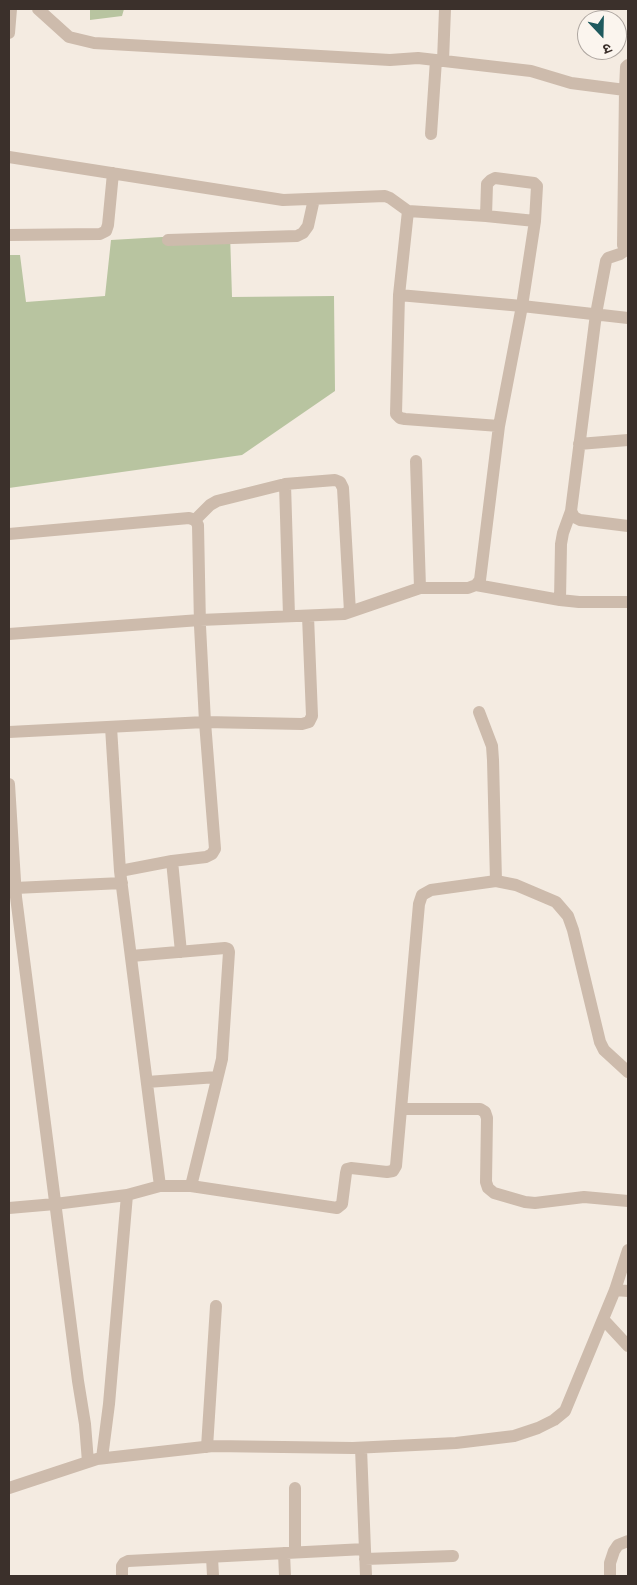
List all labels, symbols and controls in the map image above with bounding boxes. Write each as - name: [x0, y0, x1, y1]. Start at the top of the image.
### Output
- north arrow: [577, 10, 627, 60]
- text: उ: [600, 39, 614, 58]

